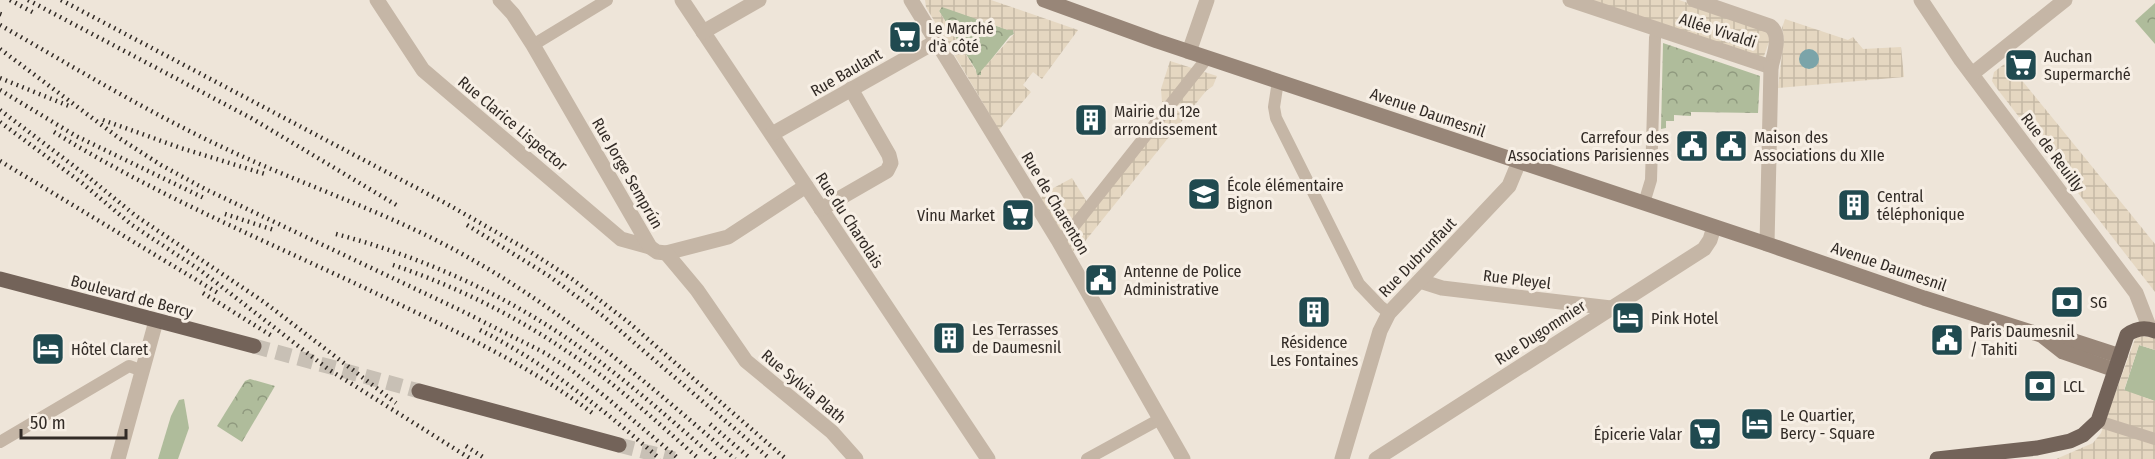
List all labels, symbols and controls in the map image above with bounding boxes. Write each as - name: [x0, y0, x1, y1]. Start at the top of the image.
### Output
- street label: Allée Vivaldi: [1677, 9, 1759, 52]
- supermarket icon: Le Marché d'à côté: [887, 19, 923, 55]
- place label: Le Marché d'à côté: [928, 19, 994, 56]
- street label: Rue Baulant: [807, 44, 886, 101]
- supermarket icon: Auchan Supermarché: [2003, 47, 2039, 83]
- place label: Auchan Supermarché: [2044, 47, 2131, 84]
- street label: Rue Clarice Lispector: [454, 72, 571, 175]
- street label: Avenue Daumesnil: [1368, 84, 1488, 141]
- building icon: Mairie du 12e arrondissement: [1073, 102, 1109, 138]
- place label: Mairie du 12e arrondissement: [1114, 102, 1218, 139]
- street label: Rue de Reuilly: [2017, 109, 2089, 196]
- street label: Rue Jorge Semprún: [588, 114, 667, 232]
- place label: Carrefour des Associations Parisiennes: [1508, 128, 1669, 165]
- public building icon: Carrefour des Associations Parisiennes: [1674, 128, 1710, 164]
- public building icon: Maison des Associations du XIIe: [1713, 128, 1749, 164]
- place label: Maison des Associations du XIIe: [1754, 128, 1885, 165]
- street label: Rue de Charenton: [1017, 148, 1094, 258]
- street label: Rue du Charolais: [812, 169, 888, 272]
- school or university icon: École élémentaire Bignon: [1186, 176, 1222, 212]
- place label: École élémentaire Bignon: [1227, 176, 1344, 213]
- building icon: Central téléphonique: [1836, 187, 1872, 223]
- place label: Central téléphonique: [1877, 187, 1965, 224]
- supermarket icon: Vinu Market: [1000, 197, 1036, 233]
- place label: Vinu Market: [917, 206, 996, 225]
- street label: Rue Dubrunfaut: [1375, 213, 1461, 301]
- street label: Avenue Daumesnil: [1829, 238, 1949, 295]
- public building icon: Antenne de Police Administrative: [1083, 262, 1119, 298]
- place label: Antenne de Police Administrative: [1124, 262, 1242, 299]
- street label: Rue Pleyel: [1482, 266, 1552, 293]
- street label: Boulevard de Bercy: [69, 271, 196, 322]
- bank icon: SG: [2049, 284, 2085, 320]
- place label: SG: [2090, 293, 2107, 312]
- building icon: Résidence Les Fontaines: [1296, 294, 1332, 330]
- street label: Rue Dugommier: [1491, 296, 1589, 369]
- hotel icon: Pink Hotel: [1610, 300, 1646, 336]
- place label: Pink Hotel: [1651, 309, 1718, 328]
- building icon: Les Terrasses de Daumesnil: [931, 320, 967, 356]
- place label: Les Terrasses de Daumesnil: [972, 320, 1061, 357]
- public building icon: Paris Daumesnil / Tahiti: [1929, 322, 1965, 358]
- place label: Paris Daumesnil / Tahiti: [1970, 322, 2075, 359]
- hotel icon: Hôtel Claret: [30, 331, 66, 367]
- place label: Résidence Les Fontaines: [1270, 333, 1359, 370]
- place label: Hôtel Claret: [71, 340, 149, 359]
- street label: Rue Sylvia Plath: [758, 346, 850, 427]
- bank icon: LCL: [2022, 368, 2058, 404]
- place label: LCL: [2063, 377, 2085, 396]
- scale bar: [21, 402, 126, 440]
- hotel icon: Le Quartier, Bercy - Square: [1739, 406, 1775, 442]
- place label: Le Quartier, Bercy - Square: [1780, 406, 1875, 443]
- text: 50 m: [30, 412, 66, 434]
- supermarket icon: Épicerie Valar: [1687, 416, 1723, 452]
- place label: Épicerie Valar: [1594, 425, 1682, 444]

